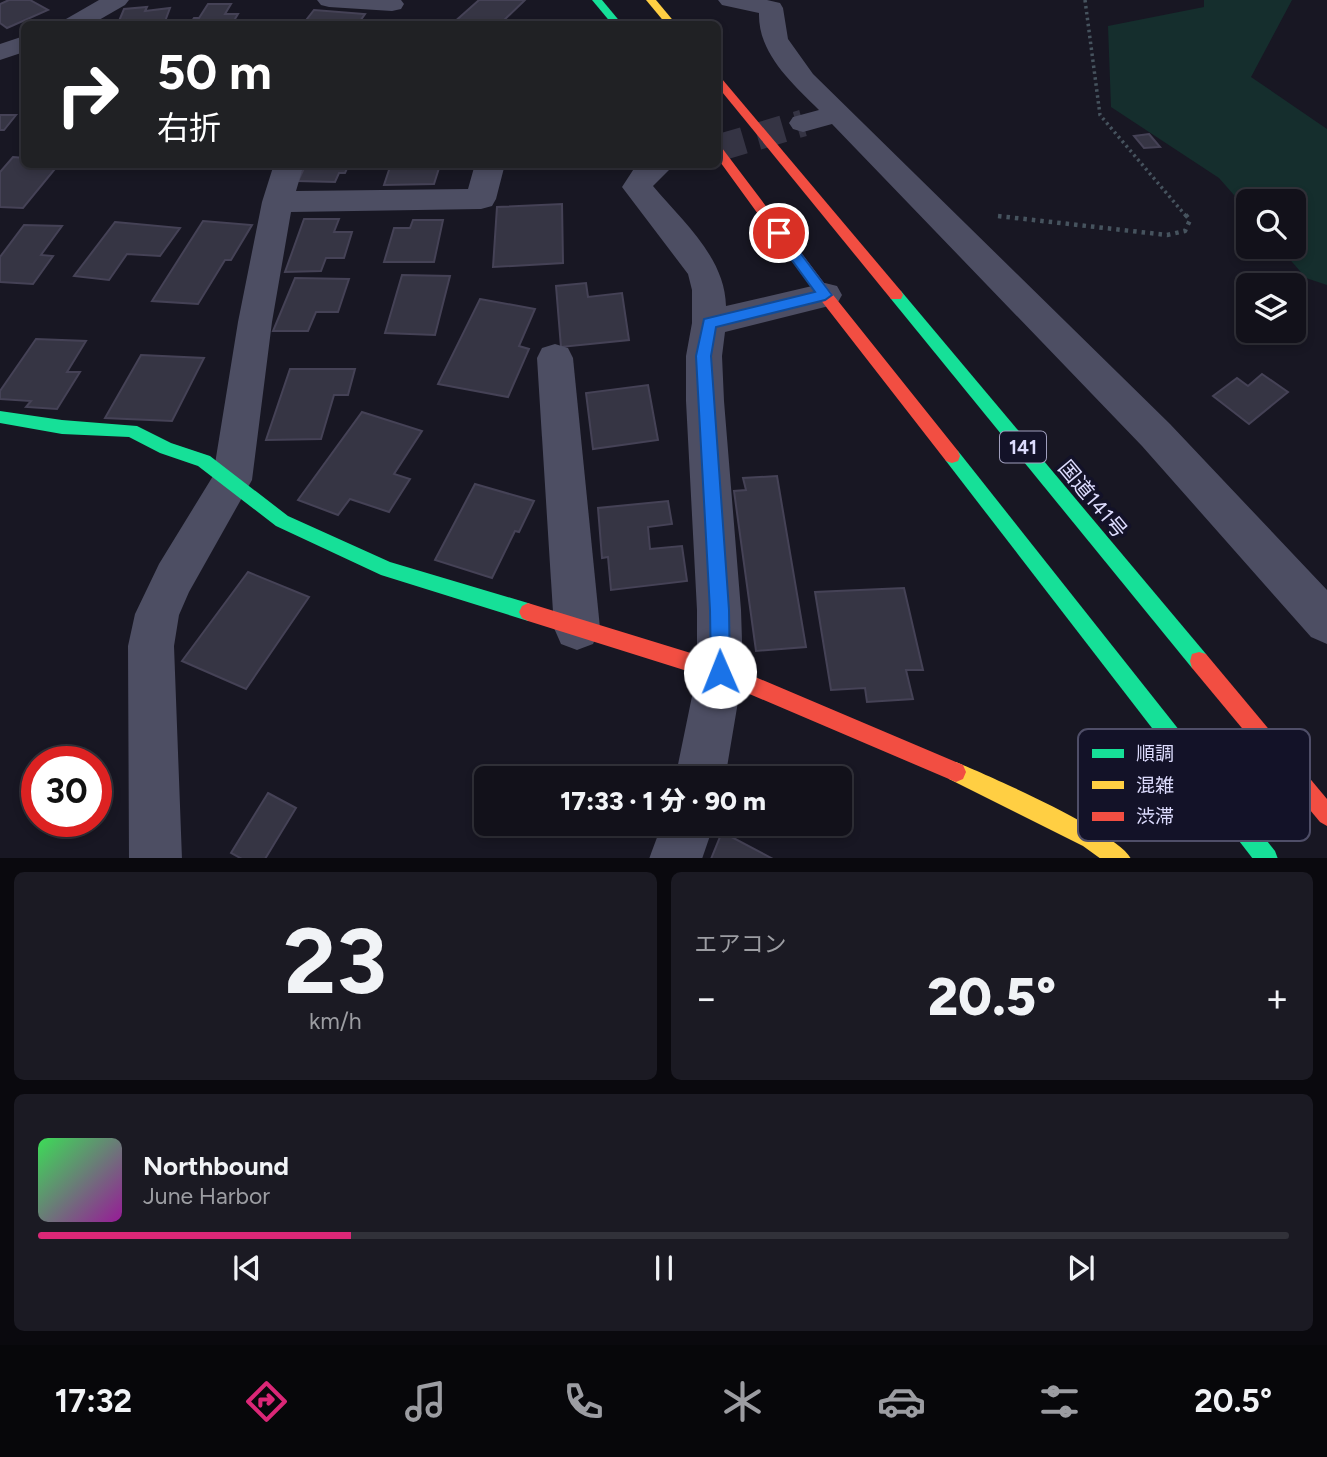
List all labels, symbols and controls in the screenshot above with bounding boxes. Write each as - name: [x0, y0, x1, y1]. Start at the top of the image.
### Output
- text: 50 m: [157, 42, 272, 101]
- icon: right: [42, 49, 133, 140]
- text: 右折: [157, 109, 221, 147]
- map controls: [1236, 189, 1306, 343]
- button: search: [1236, 189, 1306, 259]
- pin: [749, 203, 809, 263]
- icon: arrive: [760, 214, 798, 252]
- button: layers: [1236, 273, 1306, 343]
- road number: 141: [1000, 432, 1046, 462]
- street label: 国道141号: [1053, 455, 1133, 543]
- position arrow: [683, 635, 757, 709]
- legend: [1078, 729, 1310, 841]
- text: 順調: [1136, 742, 1174, 765]
- speed limit sign: 30: [21, 746, 112, 837]
- text: 混雑: [1136, 774, 1174, 797]
- text: 17:33 · 1 分 · 90 m: [560, 785, 766, 817]
- text: 渋滞: [1136, 805, 1174, 828]
- text: 23: [284, 907, 387, 1016]
- text: エアコン: [695, 930, 787, 958]
- text: 20.5°: [927, 966, 1056, 1028]
- text: −: [695, 975, 718, 1021]
- text: +: [1265, 975, 1289, 1021]
- text: km/h: [309, 1007, 362, 1035]
- text: Northbound: [143, 1150, 289, 1182]
- text: June Harbor: [143, 1182, 270, 1210]
- icon: previous: [228, 1249, 266, 1287]
- icon: pause: [645, 1249, 683, 1287]
- icon: next: [1062, 1249, 1100, 1287]
- icon: directions: [242, 1377, 291, 1426]
- icon: music: [401, 1377, 450, 1426]
- icon: phone: [559, 1377, 608, 1426]
- icon: climate: [718, 1377, 767, 1426]
- icon: car: [877, 1377, 926, 1426]
- icon: filters: [1035, 1377, 1084, 1426]
- text: 17:32: [55, 1382, 132, 1420]
- text: 20.5°: [1194, 1382, 1272, 1420]

